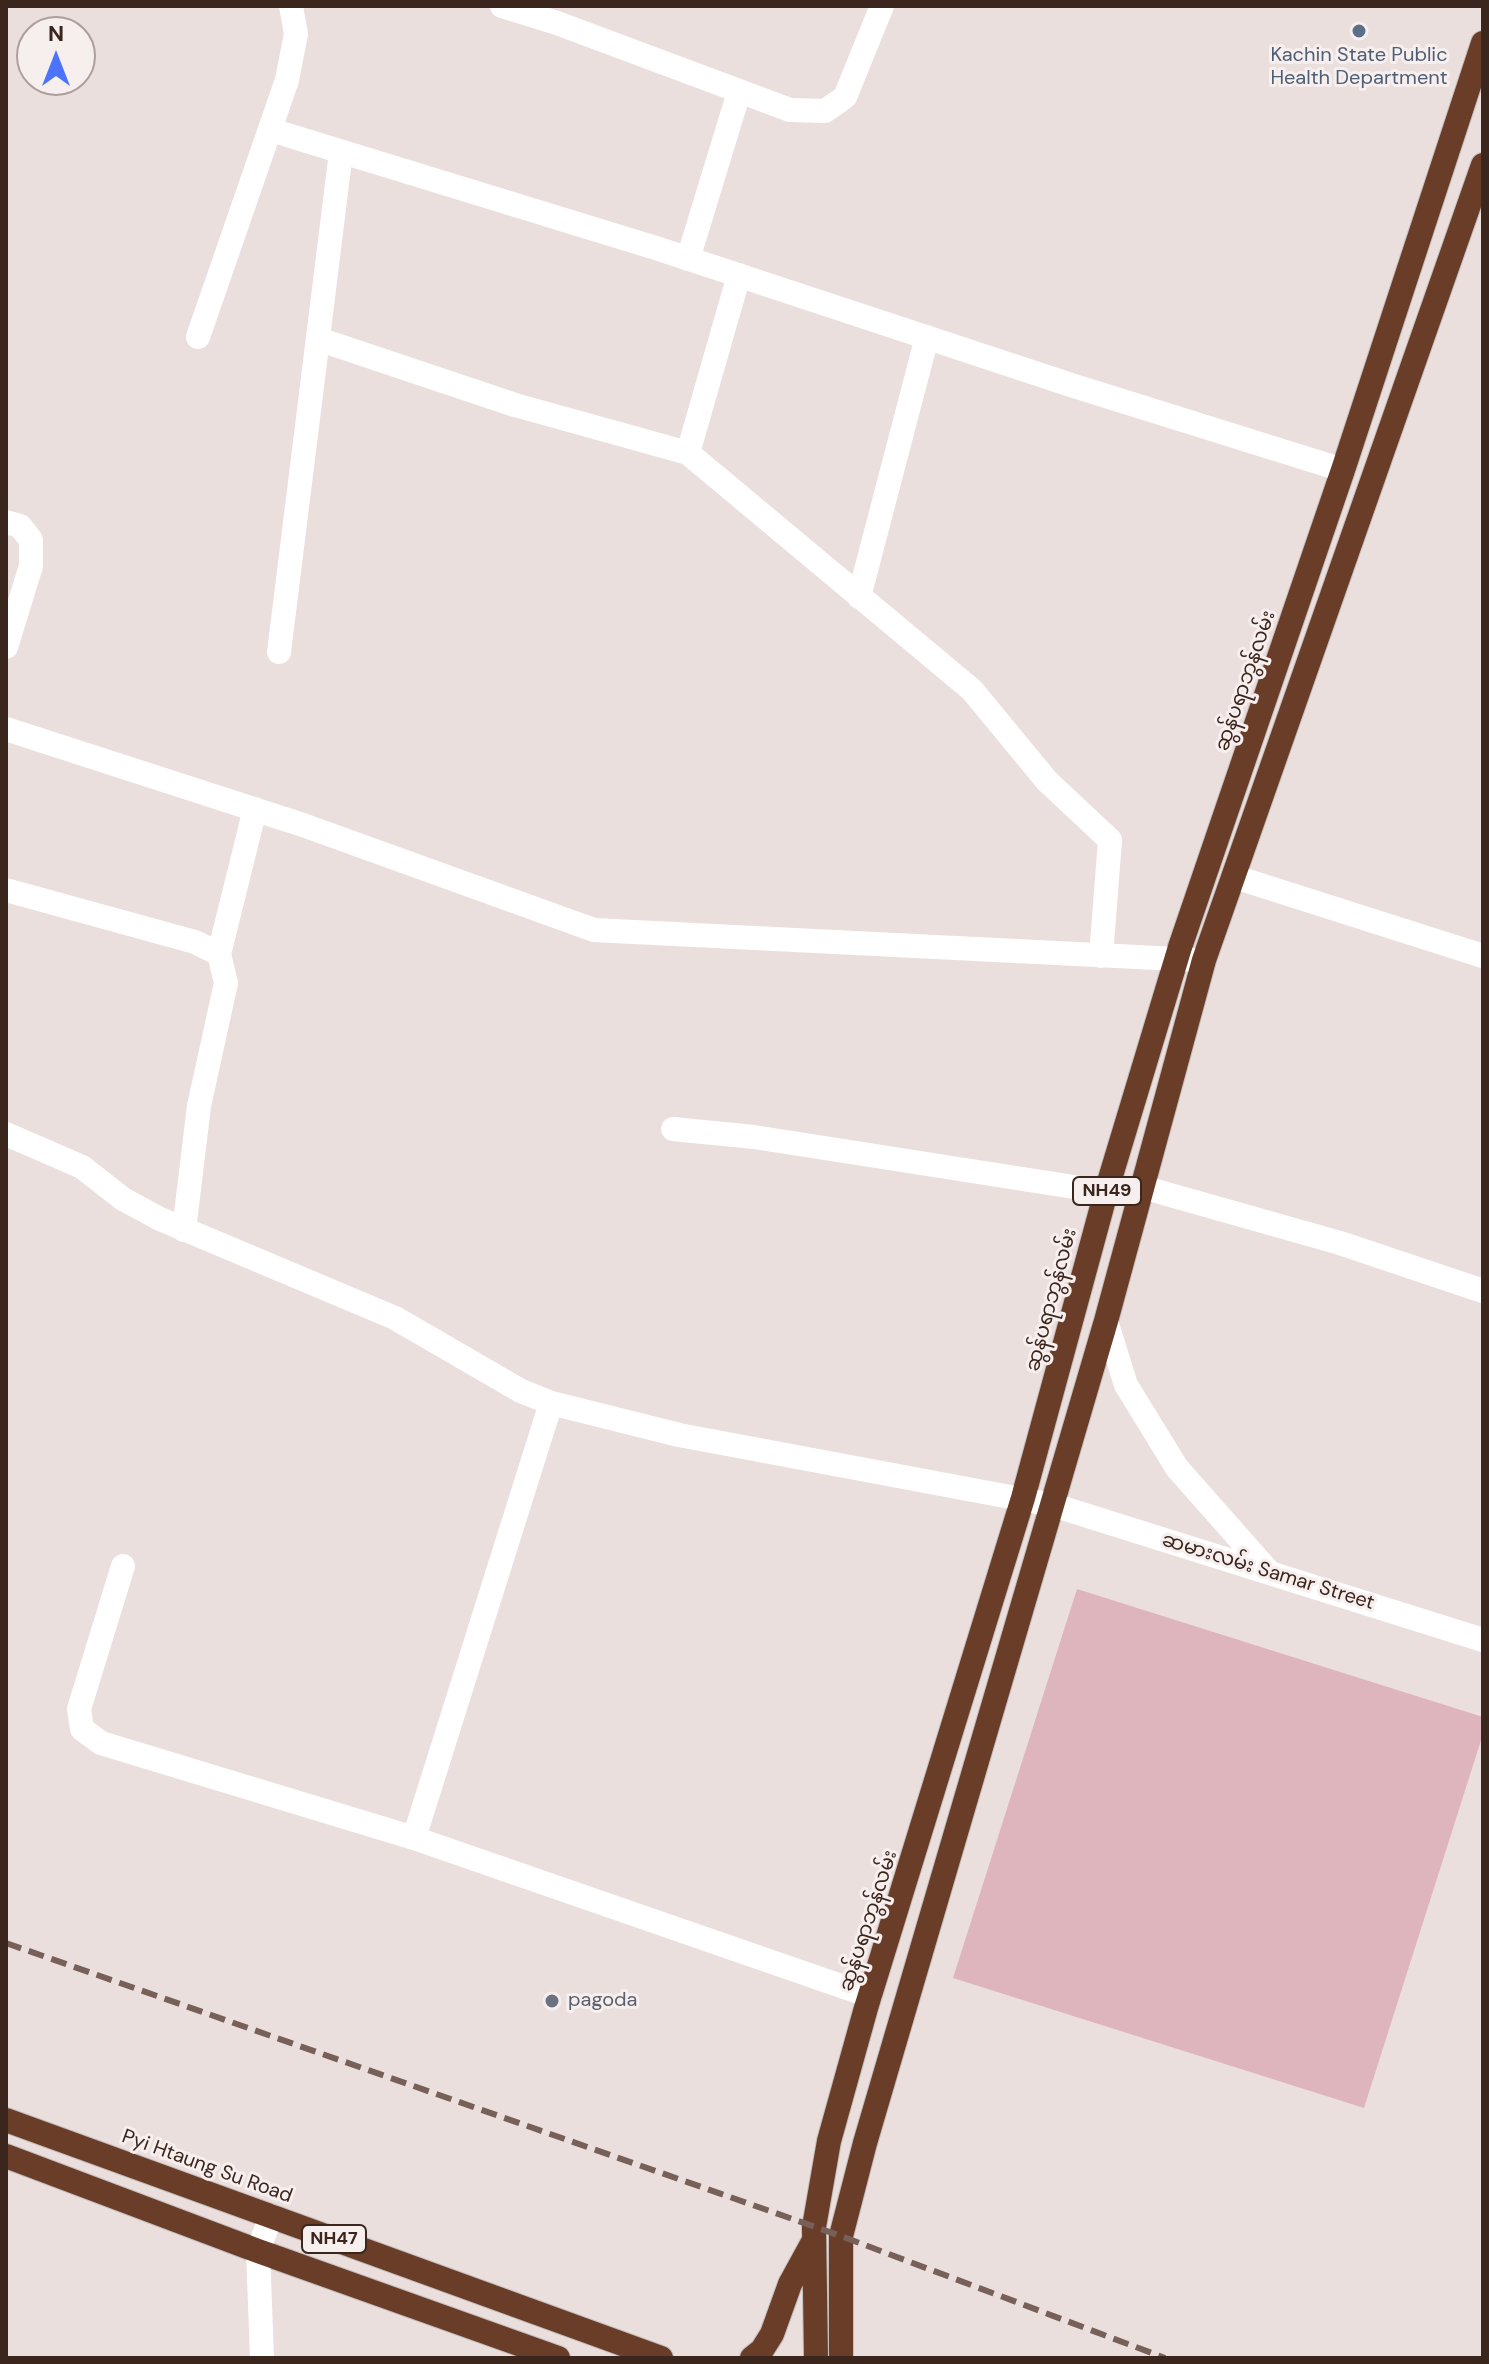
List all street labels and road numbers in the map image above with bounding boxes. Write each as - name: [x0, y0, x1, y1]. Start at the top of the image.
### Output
- street label: ဆွန်ပရာဘွန်လမ်း: [1211, 608, 1281, 754]
- road number: NH49: [1073, 1177, 1141, 1205]
- street label: ဆွန်ပရာဘွန်လမ်း: [1021, 1226, 1083, 1374]
- street label: ဆမားလမ်း Samar Street: [1159, 1528, 1377, 1616]
- street label: ဆွန်ပရာဘွန်လမ်း: [835, 1847, 903, 1995]
- street label: Pyi Htaung Su Road: [119, 2125, 295, 2209]
- road number: NH47: [302, 2225, 366, 2253]

